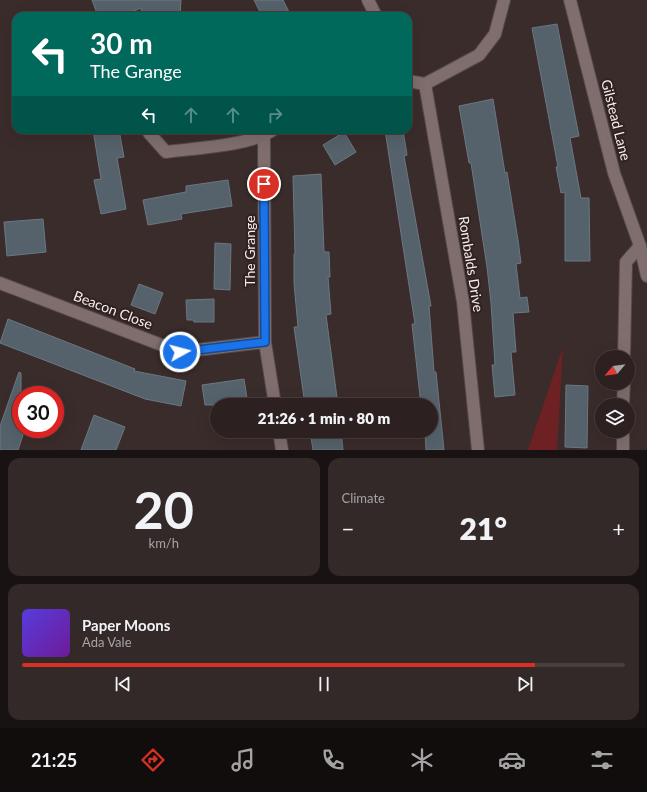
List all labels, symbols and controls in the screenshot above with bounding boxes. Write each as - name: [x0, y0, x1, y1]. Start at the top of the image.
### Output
- text: 30 m: [90, 26, 153, 60]
- icon: left: [24, 28, 76, 80]
- text: The Grange: [90, 60, 182, 82]
- street label: Gilstead Lane: [598, 78, 635, 162]
- icon: left: [138, 104, 160, 126]
- icon: ahead: [180, 104, 202, 126]
- icon: ahead: [222, 104, 244, 126]
- icon: right: [264, 104, 286, 126]
- pin: [247, 167, 281, 201]
- icon: arrive: [253, 173, 275, 195]
- street label: The Grange: [241, 215, 258, 287]
- street label: Rombalds Drive: [456, 215, 487, 313]
- street label: Beacon Close: [71, 287, 155, 332]
- position arrow: [159, 331, 201, 373]
- north arrow: [595, 350, 635, 390]
- map controls: [595, 350, 635, 438]
- speed limit sign: 30: [12, 386, 64, 438]
- button: layers: [595, 398, 635, 438]
- text: 21:26 · 1 min · 80 m: [258, 409, 390, 427]
- text: 20: [134, 478, 194, 540]
- text: Climate: [342, 490, 385, 506]
- text: 21°: [460, 510, 507, 546]
- text: −: [342, 515, 354, 542]
- text: +: [612, 515, 625, 542]
- text: km/h: [149, 535, 179, 551]
- text: Paper Moons: [82, 616, 170, 634]
- text: Ada Vale: [82, 634, 132, 650]
- icon: previous: [112, 673, 134, 695]
- icon: pause: [313, 673, 335, 695]
- icon: next: [514, 673, 536, 695]
- icon: directions: [139, 746, 167, 774]
- icon: music: [229, 746, 257, 774]
- icon: phone: [319, 746, 347, 774]
- icon: climate: [408, 746, 436, 774]
- icon: car: [498, 746, 526, 774]
- icon: filters: [588, 746, 616, 774]
- text: 21:25: [31, 749, 77, 771]

